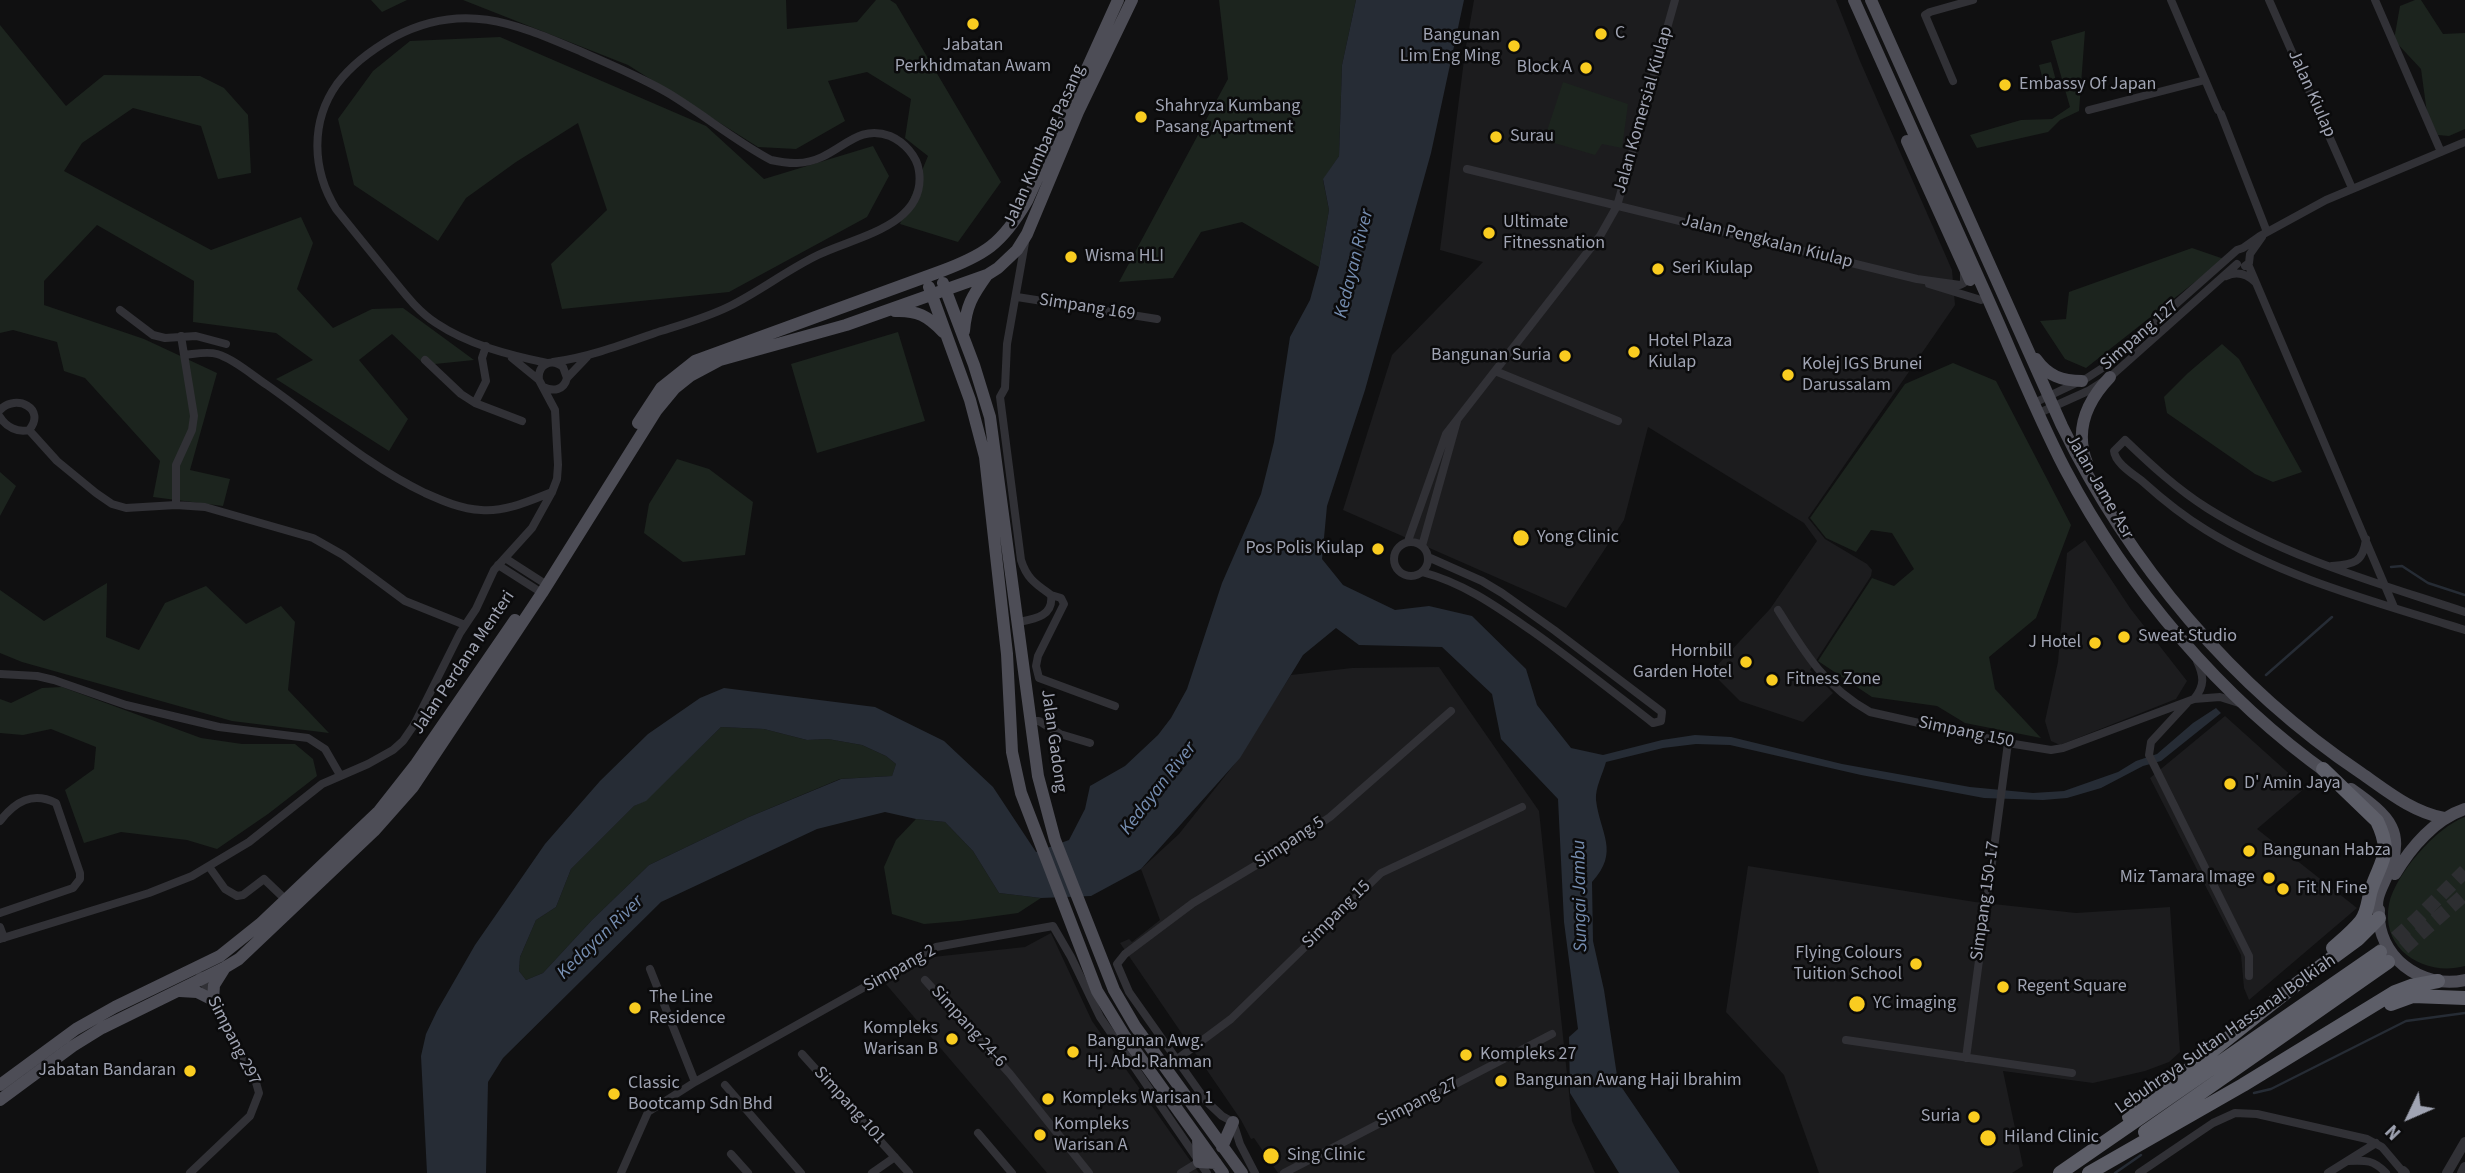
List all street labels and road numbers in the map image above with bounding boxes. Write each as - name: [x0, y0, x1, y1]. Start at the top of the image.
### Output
- street label: Jalan Komersial Kiulap: [1610, 24, 1678, 196]
- street label: Jalan Kiulap: [2282, 47, 2340, 141]
- street label: Jalan Kumbang Pasang: [1000, 62, 1090, 230]
- street label: Jalan Pengkalan Kiulap: [1679, 210, 1855, 274]
- street label: Simpang 169: [1037, 290, 1137, 326]
- street label: Simpang 127: [2096, 296, 2184, 376]
- street label: Jalan Jame 'Asr: [2060, 431, 2138, 543]
- street label: Jalan Perdana Menteri: [408, 587, 520, 739]
- street label: Jalan Gadong: [1035, 688, 1071, 794]
- street label: Simpang 150: [1916, 712, 2016, 754]
- street label: Simpang 5: [1251, 812, 1329, 874]
- street label: Simpang 150-17: [1967, 840, 2005, 962]
- street label: Simpang 15: [1298, 876, 1376, 954]
- street label: Simpang 2: [860, 940, 940, 998]
- street label: Lebuhraya Sultan Hassanal Bolkiah: [2112, 950, 2340, 1120]
- street label: Simpang 24-6: [926, 982, 1010, 1072]
- street label: Simpang 297: [201, 993, 265, 1089]
- street label: Simpang 101: [808, 1063, 890, 1149]
- street label: Simpang 27: [1374, 1073, 1462, 1133]

